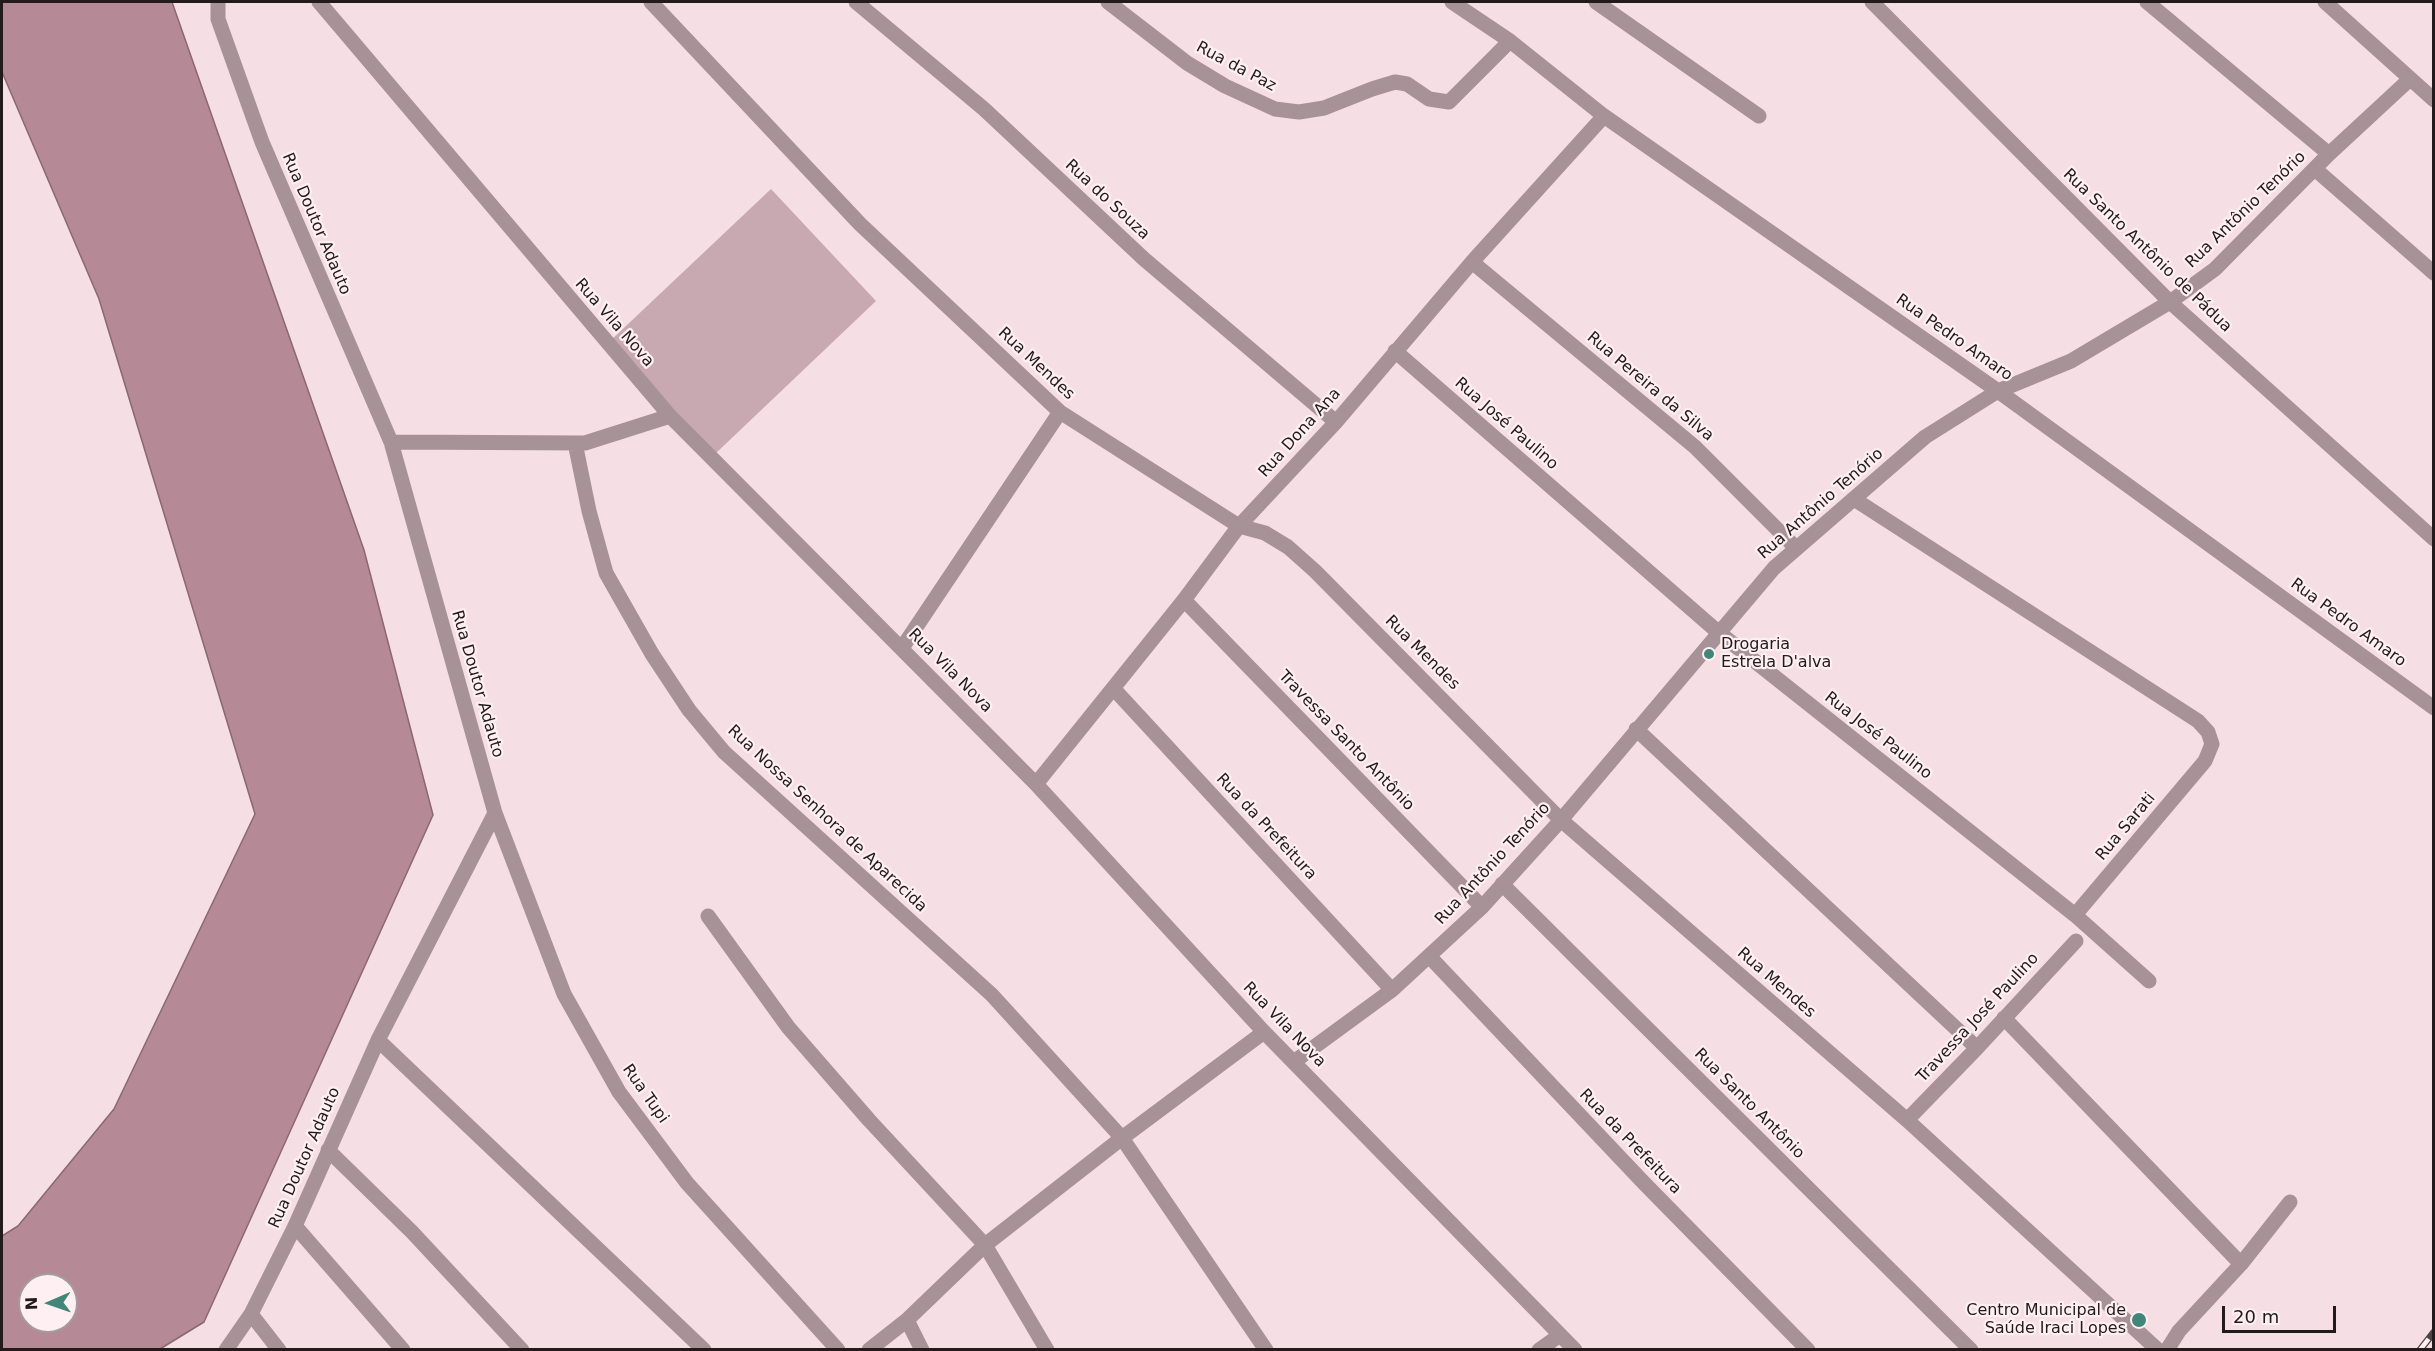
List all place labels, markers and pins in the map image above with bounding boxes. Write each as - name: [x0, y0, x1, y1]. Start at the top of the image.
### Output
- place label: Drogaria Estrela D'alva: [1721, 635, 1831, 673]
- marker: Drogaria Estrela D'alva: [1702, 647, 1716, 661]
- place label: Centro Municipal de Saúde Iraci Lopes: [1966, 1301, 2126, 1339]
- marker: Centro Municipal de Saúde Iraci Lopes: [2130, 1311, 2148, 1329]

